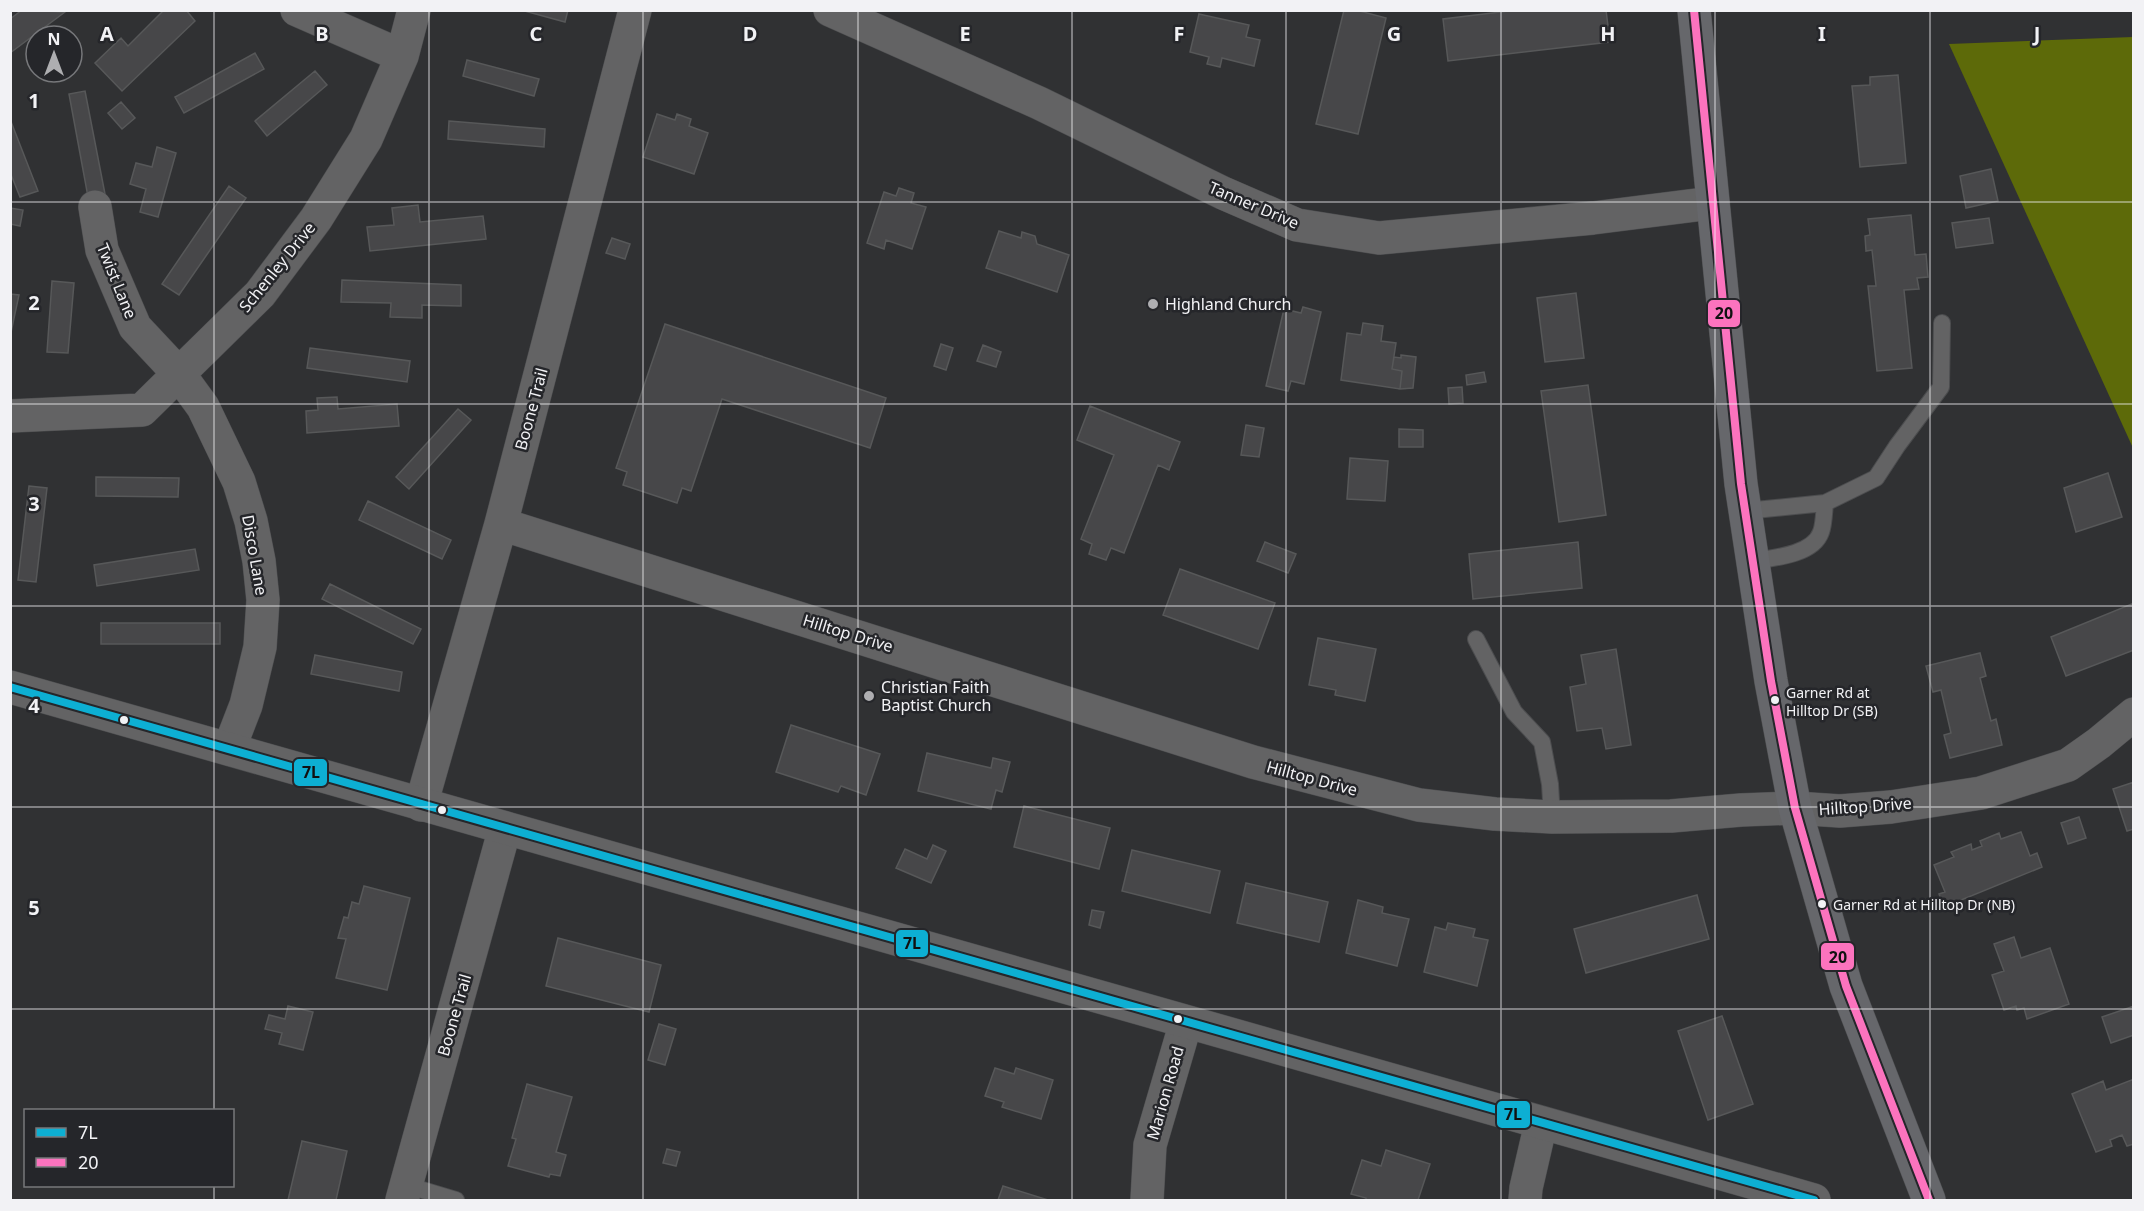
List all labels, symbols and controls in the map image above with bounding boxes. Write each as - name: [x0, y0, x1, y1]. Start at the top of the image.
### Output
- text: A: [100, 20, 114, 47]
- text: B: [315, 20, 329, 47]
- text: C: [530, 20, 543, 47]
- text: D: [743, 20, 757, 47]
- text: E: [959, 20, 971, 47]
- text: F: [1174, 20, 1184, 47]
- text: G: [1387, 20, 1401, 47]
- text: H: [1600, 20, 1616, 47]
- text: I: [1818, 20, 1826, 47]
- text: J: [2032, 20, 2040, 47]
- north arrow: [24, 24, 84, 84]
- text: N: [47, 28, 61, 50]
- text: 1: [28, 87, 40, 114]
- street label: Tanner Drive: [1206, 176, 1302, 234]
- street label: Schenley Drive: [234, 217, 320, 317]
- street label: Twist Lane: [92, 240, 142, 322]
- text: 2: [28, 289, 40, 316]
- place label: Highland Church: [1165, 293, 1291, 315]
- marker: Highland Church: [1146, 297, 1160, 311]
- line badge: 20: [1707, 299, 1741, 328]
- text: 20: [1715, 302, 1733, 324]
- street label: Boone Trail: [509, 365, 553, 453]
- text: 3: [28, 490, 40, 517]
- street label: Disco Lane: [237, 513, 273, 597]
- street label: Hilltop Drive: [800, 609, 896, 657]
- place label: Christian Faith Baptist Church: [881, 676, 991, 716]
- place label: Garner Rd at Hilltop Dr (SB): [1786, 683, 1878, 720]
- marker: Christian Faith Baptist Church: [862, 689, 876, 703]
- text: 4: [28, 692, 40, 719]
- marker: Garner Rd at Hilltop Dr (SB): [1769, 694, 1781, 706]
- unlabelled marker: [118, 714, 130, 726]
- street label: Hilltop Drive: [1264, 755, 1360, 801]
- line badge: 7L: [293, 758, 328, 787]
- text: 7L: [302, 761, 320, 783]
- street label: Hilltop Drive: [1818, 792, 1912, 820]
- unlabelled marker: [436, 804, 448, 816]
- text: 5: [28, 894, 40, 921]
- place label: Garner Rd at Hilltop Dr (NB): [1833, 895, 2015, 914]
- marker: Garner Rd at Hilltop Dr (NB): [1816, 898, 1828, 910]
- line badge: 7L: [895, 929, 929, 958]
- text: 7L: [903, 932, 921, 954]
- line badge: 20: [1820, 942, 1855, 971]
- text: 20: [1829, 946, 1847, 968]
- street label: Boone Trail: [432, 971, 476, 1059]
- unlabelled marker: [1172, 1013, 1184, 1025]
- street label: Marion Road: [1141, 1044, 1189, 1142]
- line badge: 7L: [1496, 1100, 1531, 1129]
- text: 7L: [1504, 1103, 1522, 1125]
- legend: [24, 1109, 234, 1187]
- text: 7L: [78, 1120, 98, 1144]
- text: 20: [78, 1150, 99, 1174]

